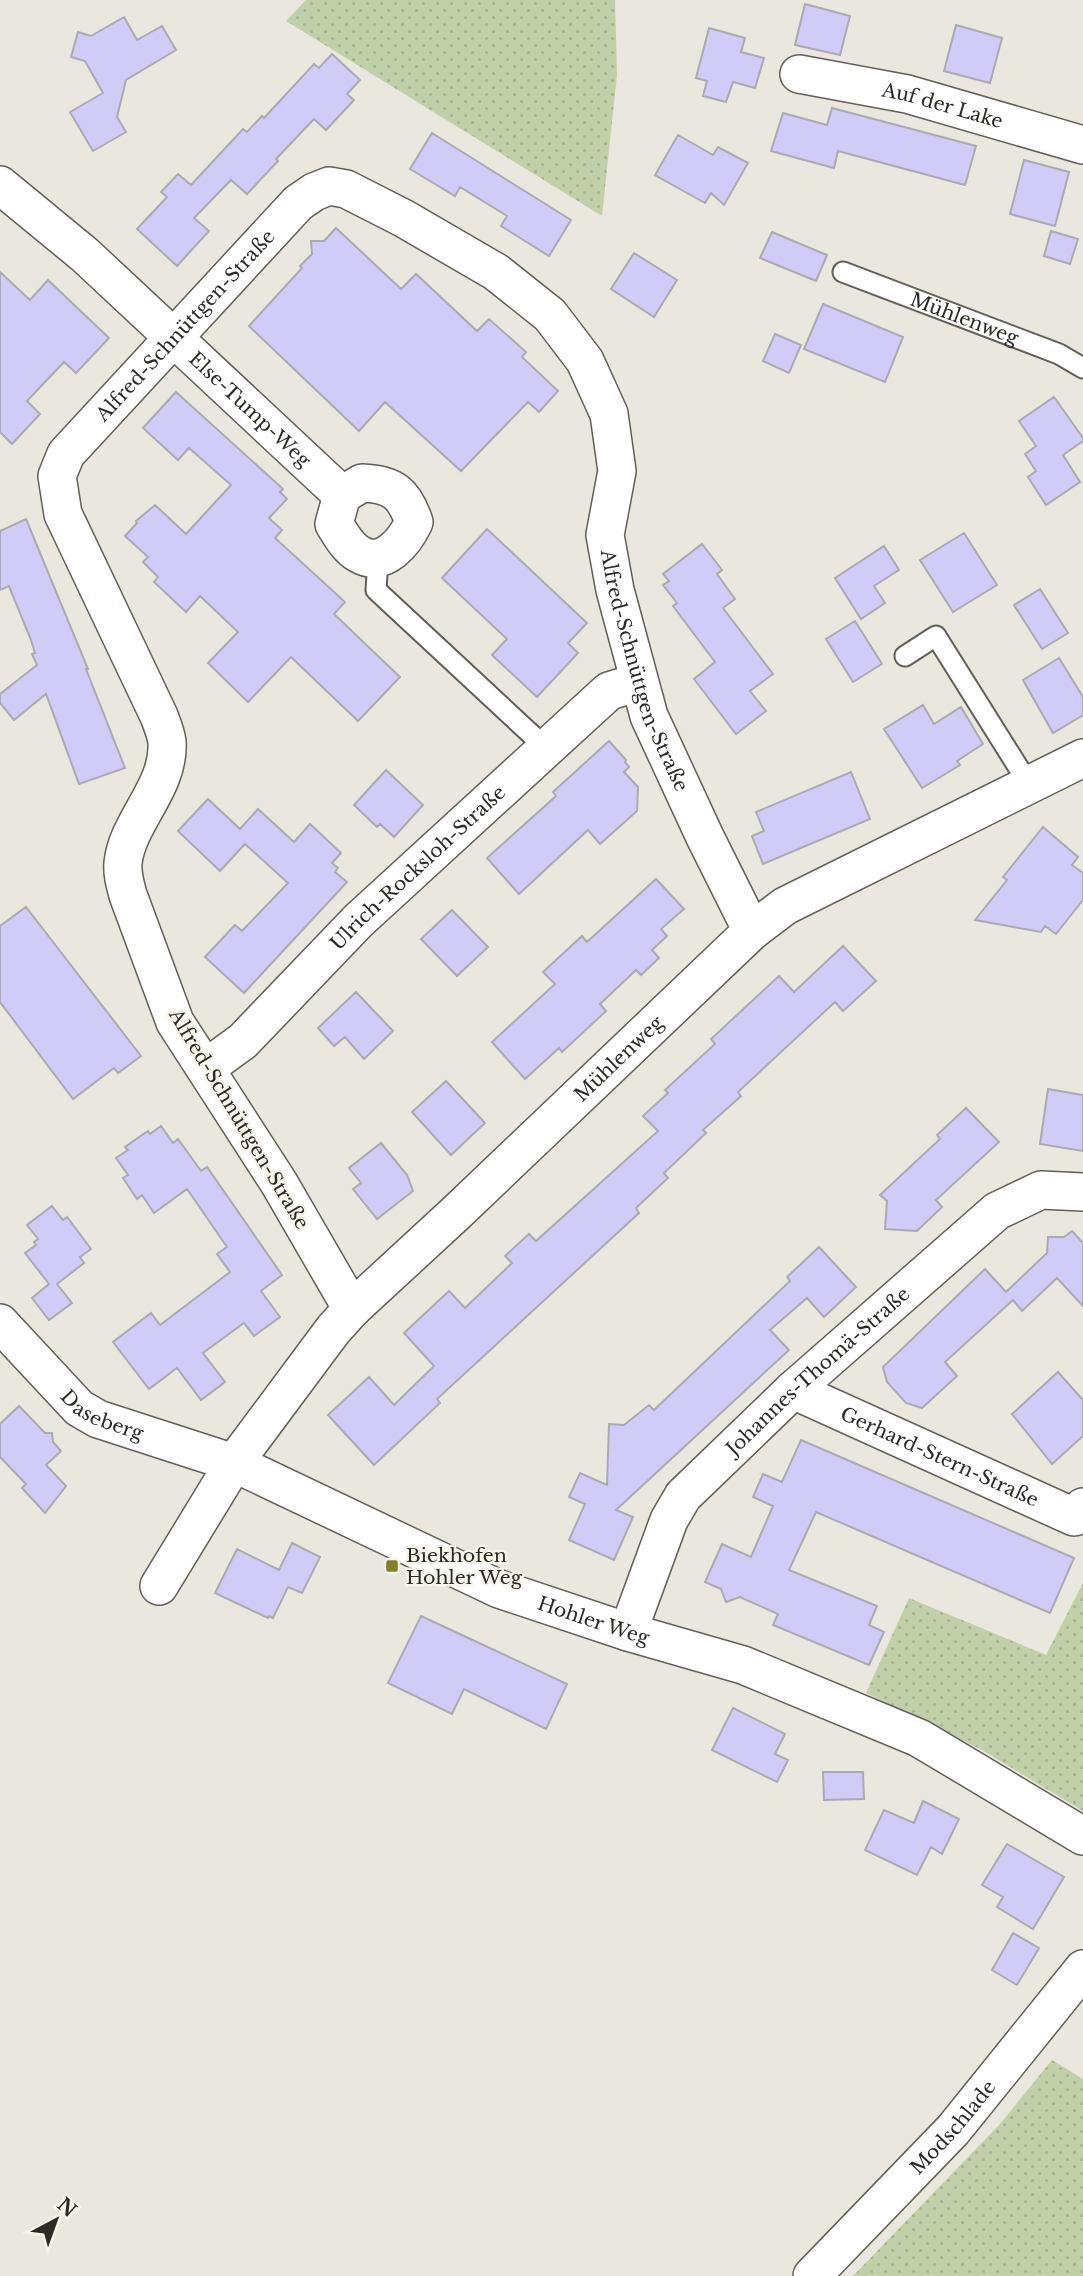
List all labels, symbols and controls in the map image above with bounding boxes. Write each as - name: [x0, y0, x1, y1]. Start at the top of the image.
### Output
- street label: Auf der Lake: [879, 78, 1006, 133]
- street label: Alfred-Schnüttgen-Straße: [90, 225, 279, 427]
- street label: Mühlenweg: [907, 287, 1023, 349]
- street label: Else-Tump-Weg: [184, 347, 316, 472]
- street label: Alfred-Schnüttgen-Straße: [596, 547, 694, 795]
- street label: Ulrich-Rocksloh-Straße: [325, 780, 510, 955]
- street label: Alfred-Schnüttgen-Straße: [164, 1004, 314, 1233]
- street label: Mühlenweg: [569, 1010, 668, 1106]
- street label: Johannes-Thomä-Straße: [719, 1282, 914, 1462]
- street label: Daseberg: [56, 1385, 147, 1445]
- street label: Gerhard-Stern-Straße: [837, 1402, 1042, 1511]
- place label: Biekhofen Hohler Weg: [406, 1544, 523, 1589]
- marker: Biekhofen Hohler Weg: [384, 1558, 400, 1574]
- street label: Hohler Weg: [535, 1591, 653, 1649]
- street label: Modschlade: [905, 2075, 1000, 2179]
- north arrow: [21, 2185, 91, 2255]
- text: N: [53, 2193, 81, 2222]

